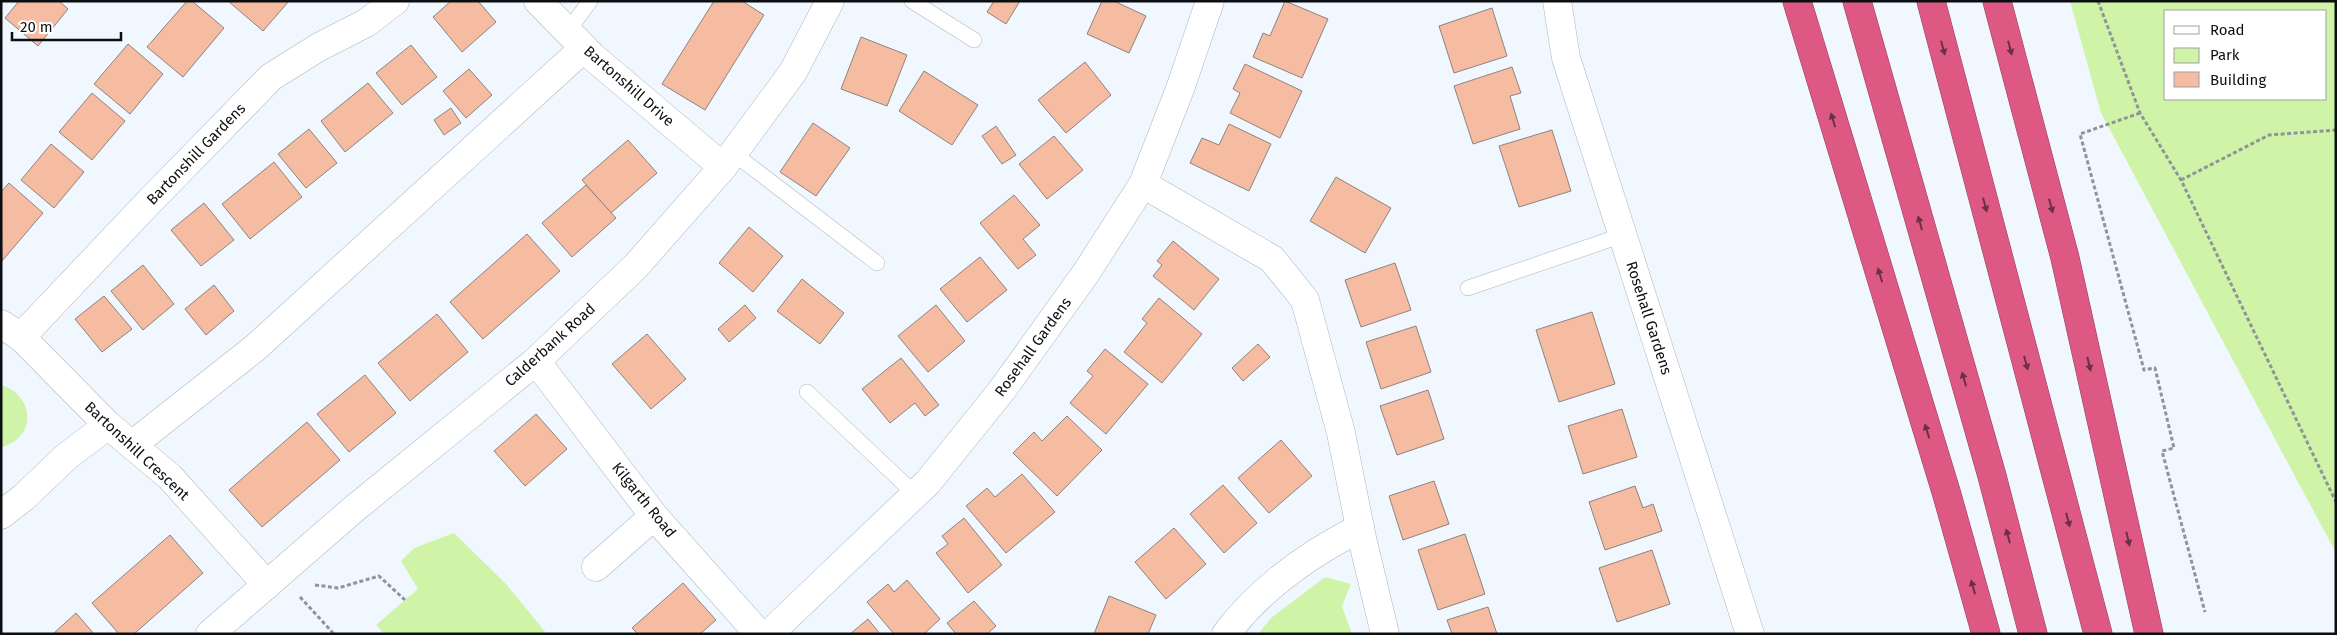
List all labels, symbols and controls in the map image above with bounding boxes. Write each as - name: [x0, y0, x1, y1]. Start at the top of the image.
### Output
- scale bar: [12, 10, 121, 42]
- legend: [2164, 10, 2327, 100]
- text: 20 m: [20, 18, 53, 36]
- text: Road: [2210, 21, 2245, 39]
- one-way arrow: [1939, 41, 1947, 56]
- one-way arrow: [2006, 41, 2014, 56]
- street label: Bartonshill Drive: [580, 42, 678, 130]
- text: Park: [2210, 46, 2240, 64]
- text: Building: [2210, 71, 2266, 89]
- street label: Bartonshill Gardens: [143, 99, 249, 209]
- one-way arrow: [1828, 112, 1836, 127]
- one-way arrow: [1981, 198, 1989, 213]
- one-way arrow: [2047, 198, 2055, 213]
- one-way arrow: [1915, 215, 1923, 230]
- street label: Rosehall Gardens: [1622, 259, 1676, 377]
- one-way arrow: [1876, 268, 1883, 283]
- street label: Rosehall Gardens: [991, 294, 1075, 400]
- street label: Calderbank Road: [501, 300, 599, 390]
- one-way arrow: [2022, 355, 2030, 370]
- one-way arrow: [2085, 356, 2093, 372]
- one-way arrow: [1960, 372, 1968, 387]
- street label: Bartonshill Crescent: [81, 398, 193, 505]
- one-way arrow: [1923, 423, 1931, 438]
- street label: Kilgarth Road: [608, 459, 680, 541]
- one-way arrow: [2064, 512, 2072, 527]
- one-way arrow: [2003, 528, 2011, 543]
- one-way arrow: [2124, 532, 2132, 547]
- one-way arrow: [1969, 579, 1977, 594]

